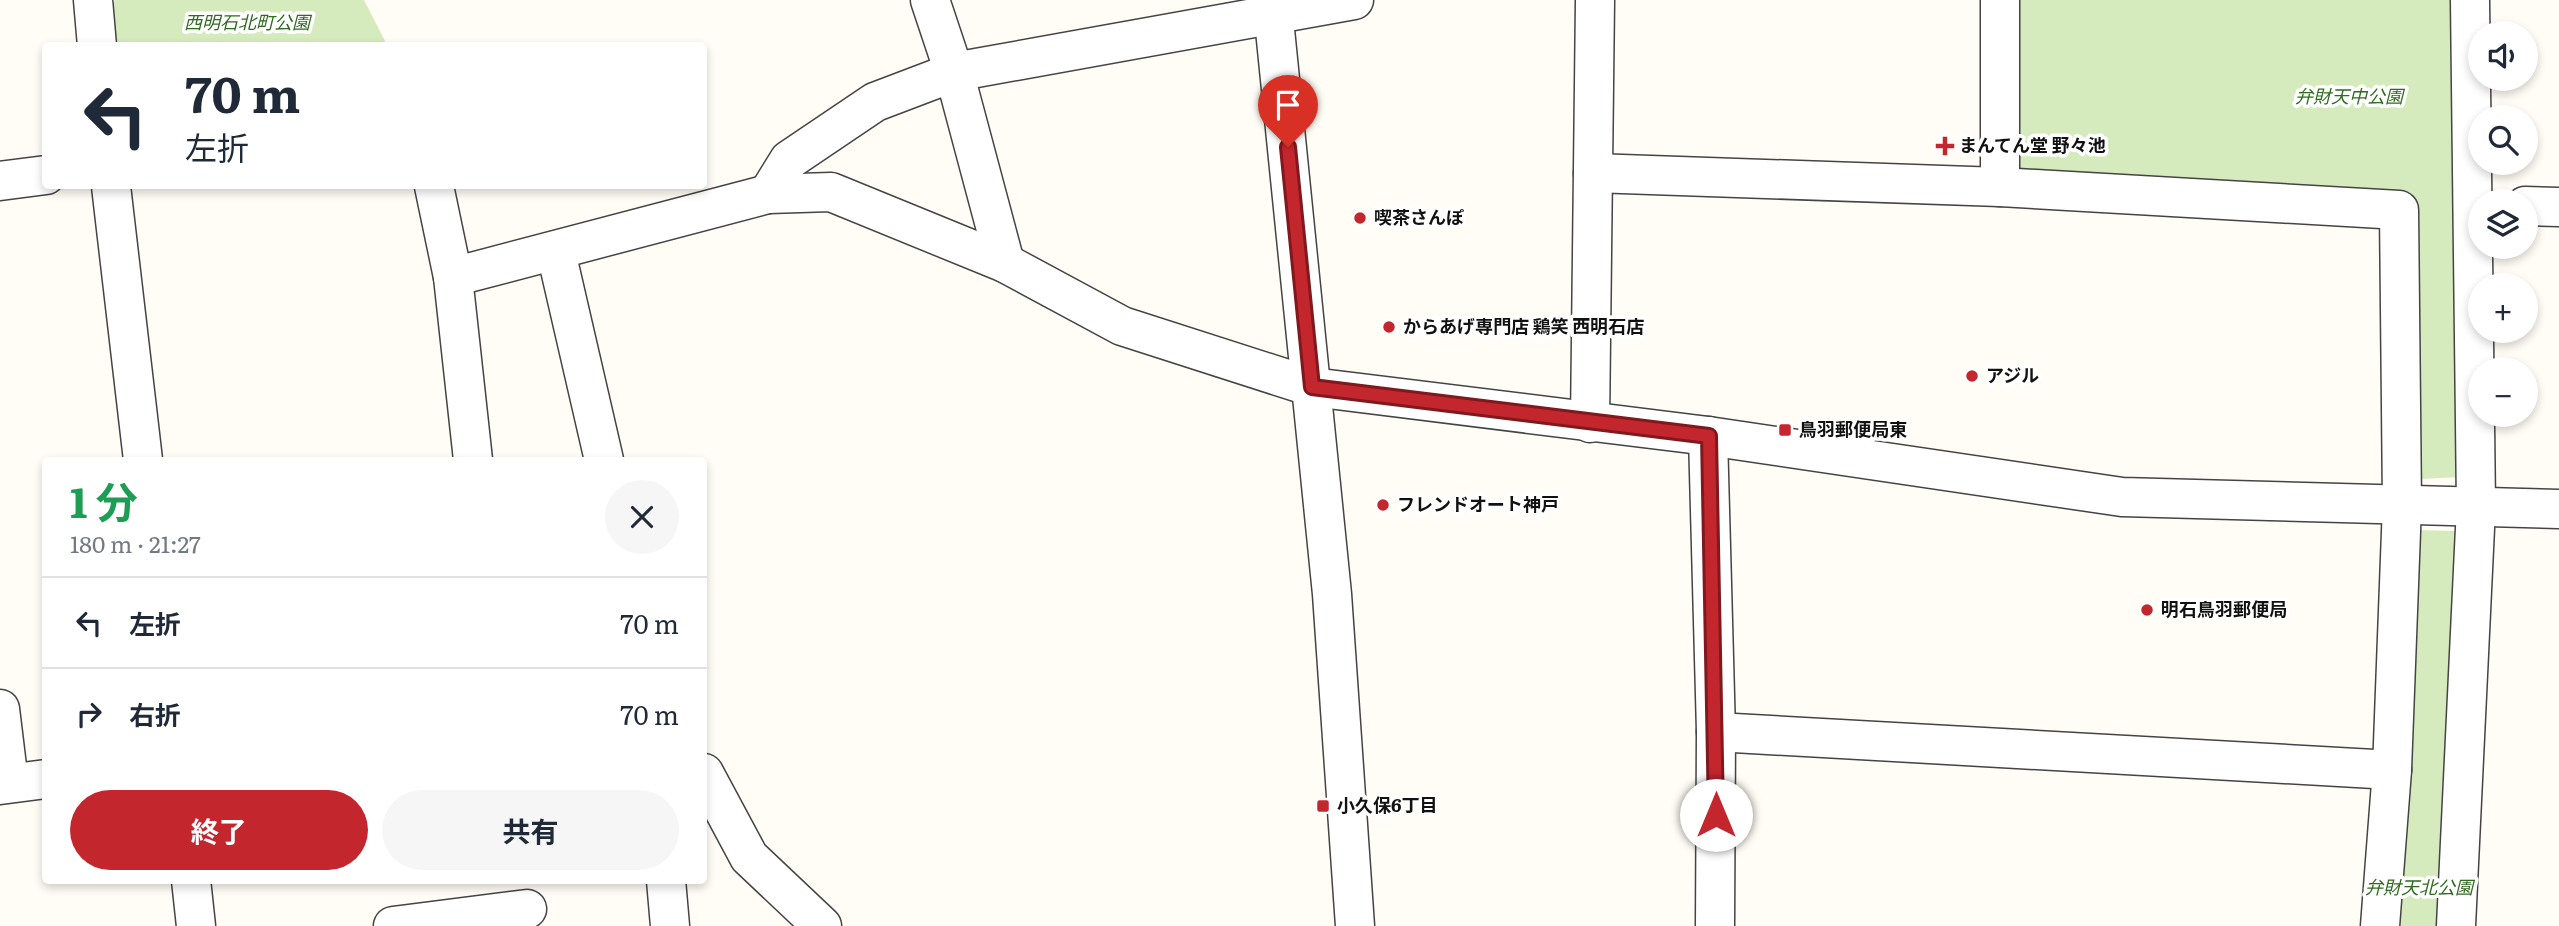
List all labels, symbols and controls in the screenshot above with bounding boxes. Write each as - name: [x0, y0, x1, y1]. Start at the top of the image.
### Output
- park label: 西明石北町公園: [184, 8, 313, 35]
- map controls: [2468, 21, 2538, 427]
- button: sound: [2468, 21, 2538, 91]
- text: 70 m: [185, 55, 300, 128]
- icon: left: [70, 70, 161, 161]
- pin: [1258, 75, 1318, 147]
- park label: 弁財天中公園: [2295, 82, 2406, 109]
- icon: arrive: [1269, 86, 1307, 124]
- button: search: [2468, 105, 2538, 175]
- text: 左折: [185, 122, 249, 170]
- place label: まんてん堂 野々池: [1959, 131, 2106, 158]
- marker: まんてん堂 野々池: [1937, 138, 1953, 154]
- button: layers: [2468, 189, 2538, 259]
- place label: 喫茶さんぽ: [1374, 203, 1464, 230]
- marker: 喫茶さんぽ: [1352, 210, 1368, 226]
- button: +: [2468, 273, 2538, 343]
- place label: からあげ専門店 鶏笑 西明石店: [1403, 312, 1644, 339]
- marker: からあげ専門店 鶏笑 西明石店: [1381, 319, 1397, 335]
- button: −: [2468, 357, 2538, 427]
- place label: アジル: [1986, 361, 2039, 388]
- marker: アジル: [1964, 368, 1980, 384]
- place label: 鳥羽郵便局東: [1799, 415, 1907, 442]
- marker: 鳥羽郵便局東: [1777, 422, 1793, 438]
- text: 1 分: [70, 469, 138, 531]
- button: close: [605, 480, 679, 554]
- place label: フレンドオート神戸: [1397, 490, 1559, 517]
- marker: フレンドオート神戸: [1375, 497, 1391, 513]
- text: 180 m · 21:27: [70, 526, 201, 560]
- place label: 明石鳥羽郵便局: [2161, 595, 2287, 622]
- marker: 明石鳥羽郵便局: [2139, 602, 2155, 618]
- text: 左折: [129, 603, 181, 642]
- text: 70 m: [620, 603, 679, 642]
- icon: left: [70, 604, 108, 642]
- text: 右折: [129, 694, 181, 733]
- text: 70 m: [620, 694, 679, 733]
- icon: right: [70, 695, 108, 733]
- position arrow: [1679, 778, 1753, 852]
- button: 終了: [70, 790, 368, 870]
- button: 共有: [382, 790, 679, 870]
- place label: 小久保6丁目: [1337, 791, 1438, 818]
- marker: 小久保6丁目: [1315, 798, 1331, 814]
- park label: 弁財天北公園: [2365, 873, 2476, 900]

